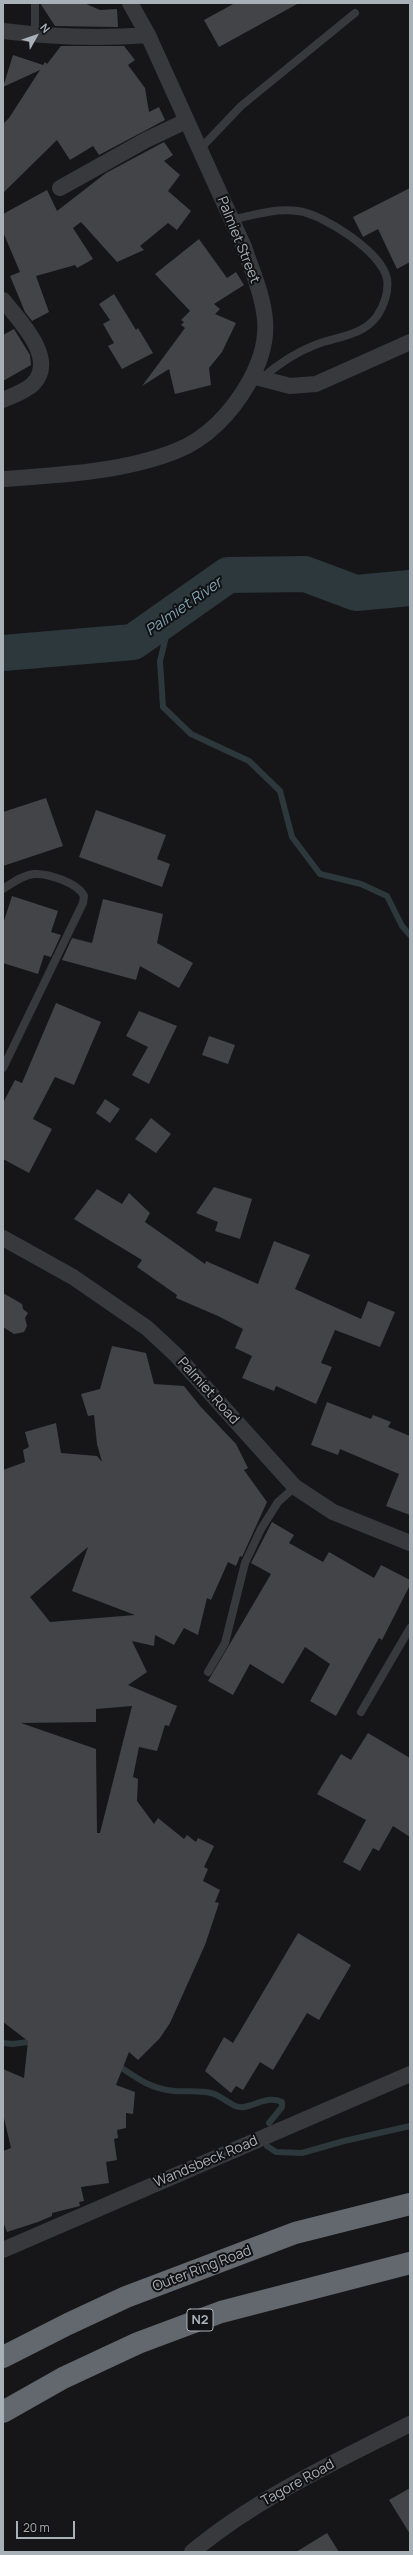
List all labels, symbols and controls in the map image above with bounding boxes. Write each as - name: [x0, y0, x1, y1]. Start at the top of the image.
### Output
- north arrow: [16, 16, 56, 56]
- text: N: [37, 20, 54, 36]
- street label: Palmiet Street: [213, 194, 263, 286]
- water label: Palmiet River: [142, 574, 226, 640]
- street label: Palmiet Road: [174, 1354, 242, 1428]
- street label: Wandsbeck Road: [151, 2133, 261, 2191]
- street label: Outer Ring Road: [150, 2242, 254, 2296]
- road number: N2: [187, 2309, 213, 2331]
- street label: Tagore Road: [259, 2456, 337, 2510]
- scale bar: [18, 2513, 77, 2539]
- text: 20 m: [23, 2519, 50, 2536]

